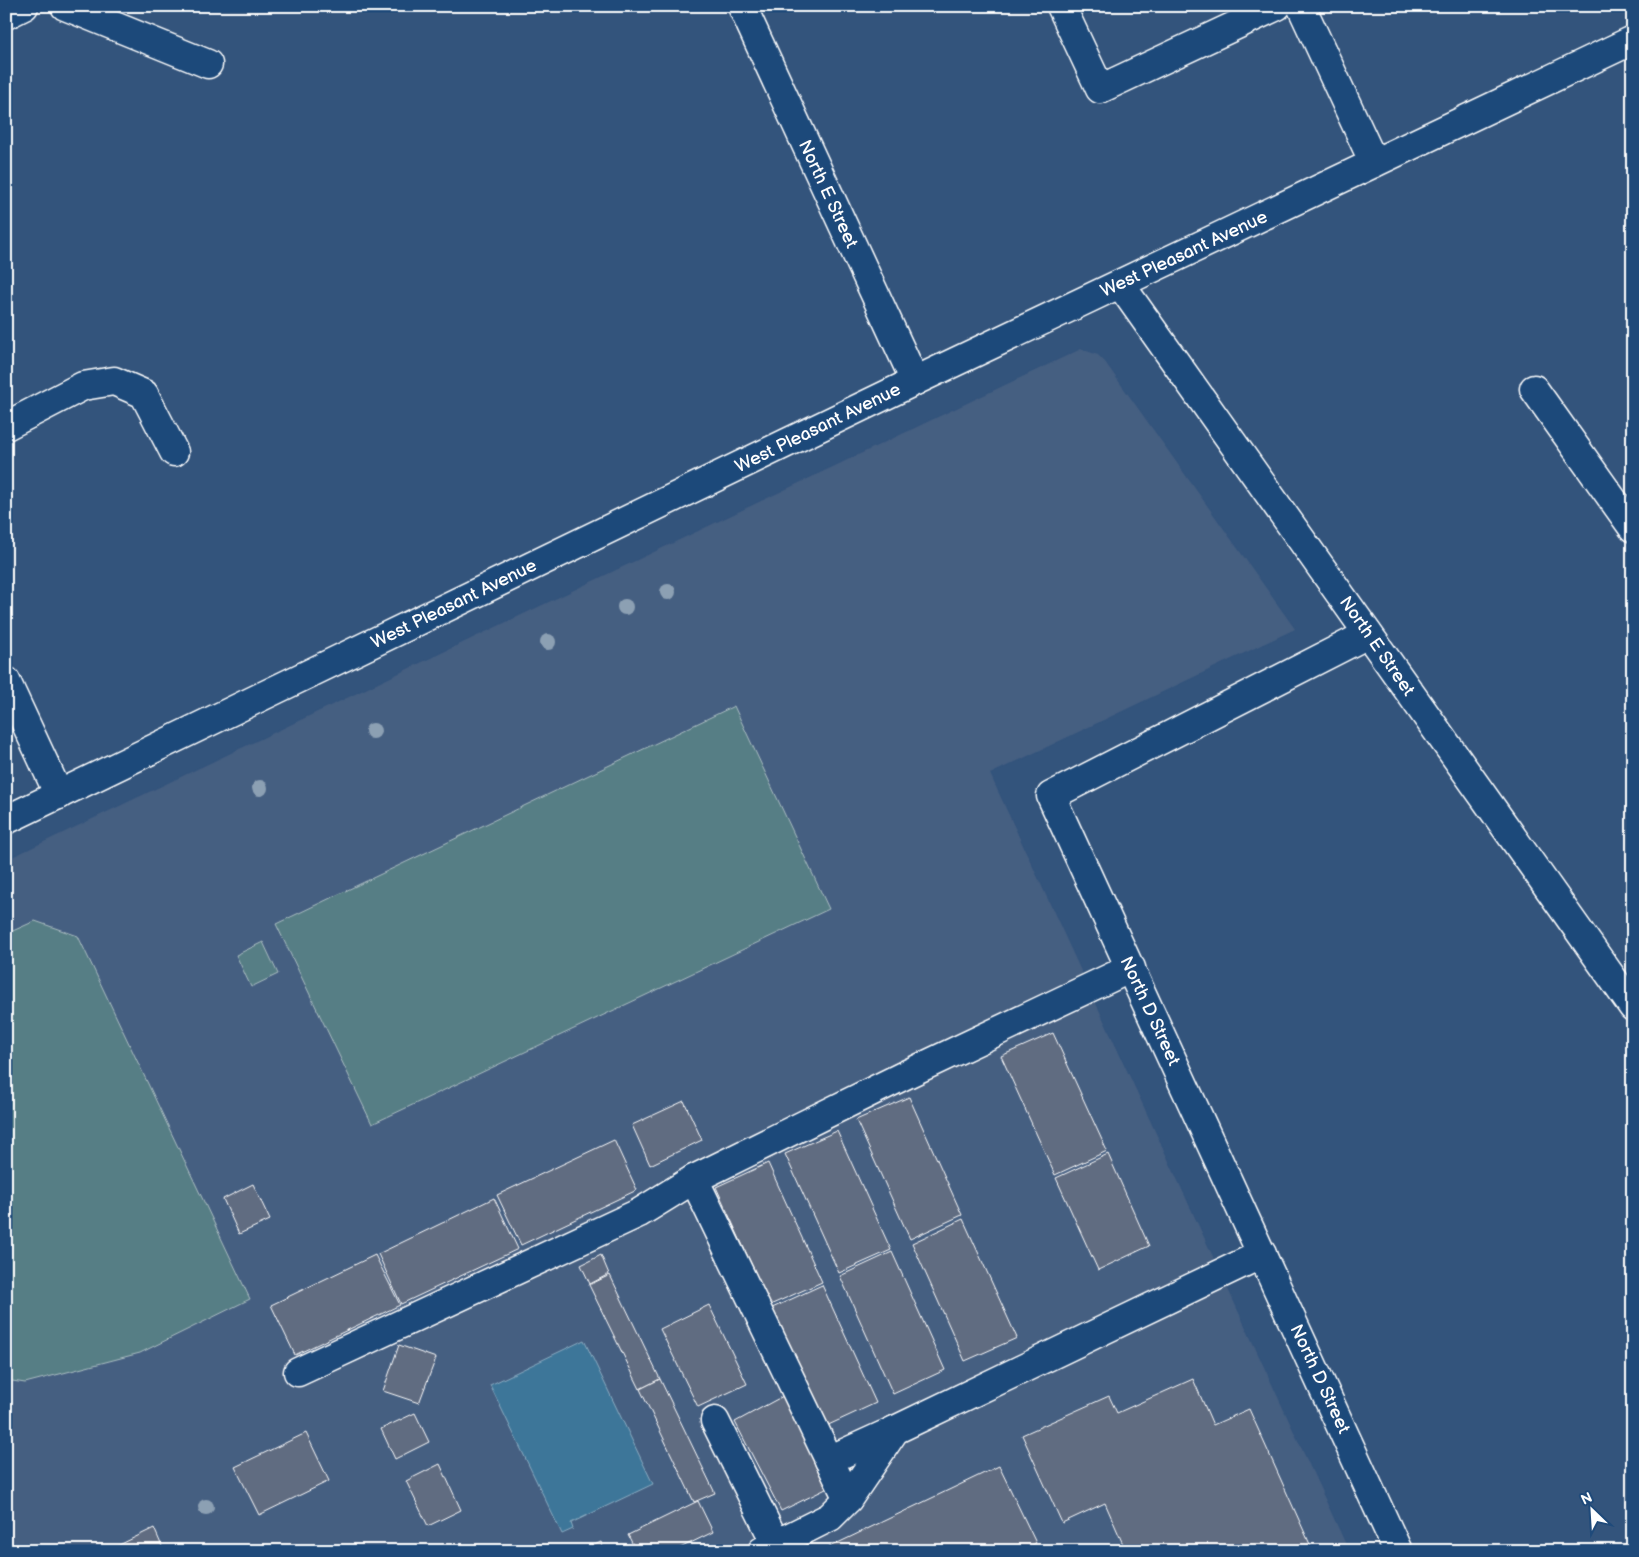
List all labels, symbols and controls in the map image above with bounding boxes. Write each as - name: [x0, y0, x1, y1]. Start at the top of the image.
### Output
- street label: North E Street: [794, 137, 862, 252]
- street label: West Pleasant Avenue: [1097, 206, 1271, 302]
- street label: West Pleasant Avenue: [732, 379, 904, 477]
- street label: West Pleasant Avenue: [368, 555, 540, 653]
- street label: North E Street: [1335, 592, 1419, 700]
- street label: North D Street: [1116, 953, 1185, 1069]
- street label: North D Street: [1286, 1321, 1355, 1437]
- north arrow: [1566, 1484, 1616, 1534]
- text: N: [1578, 1489, 1595, 1509]

